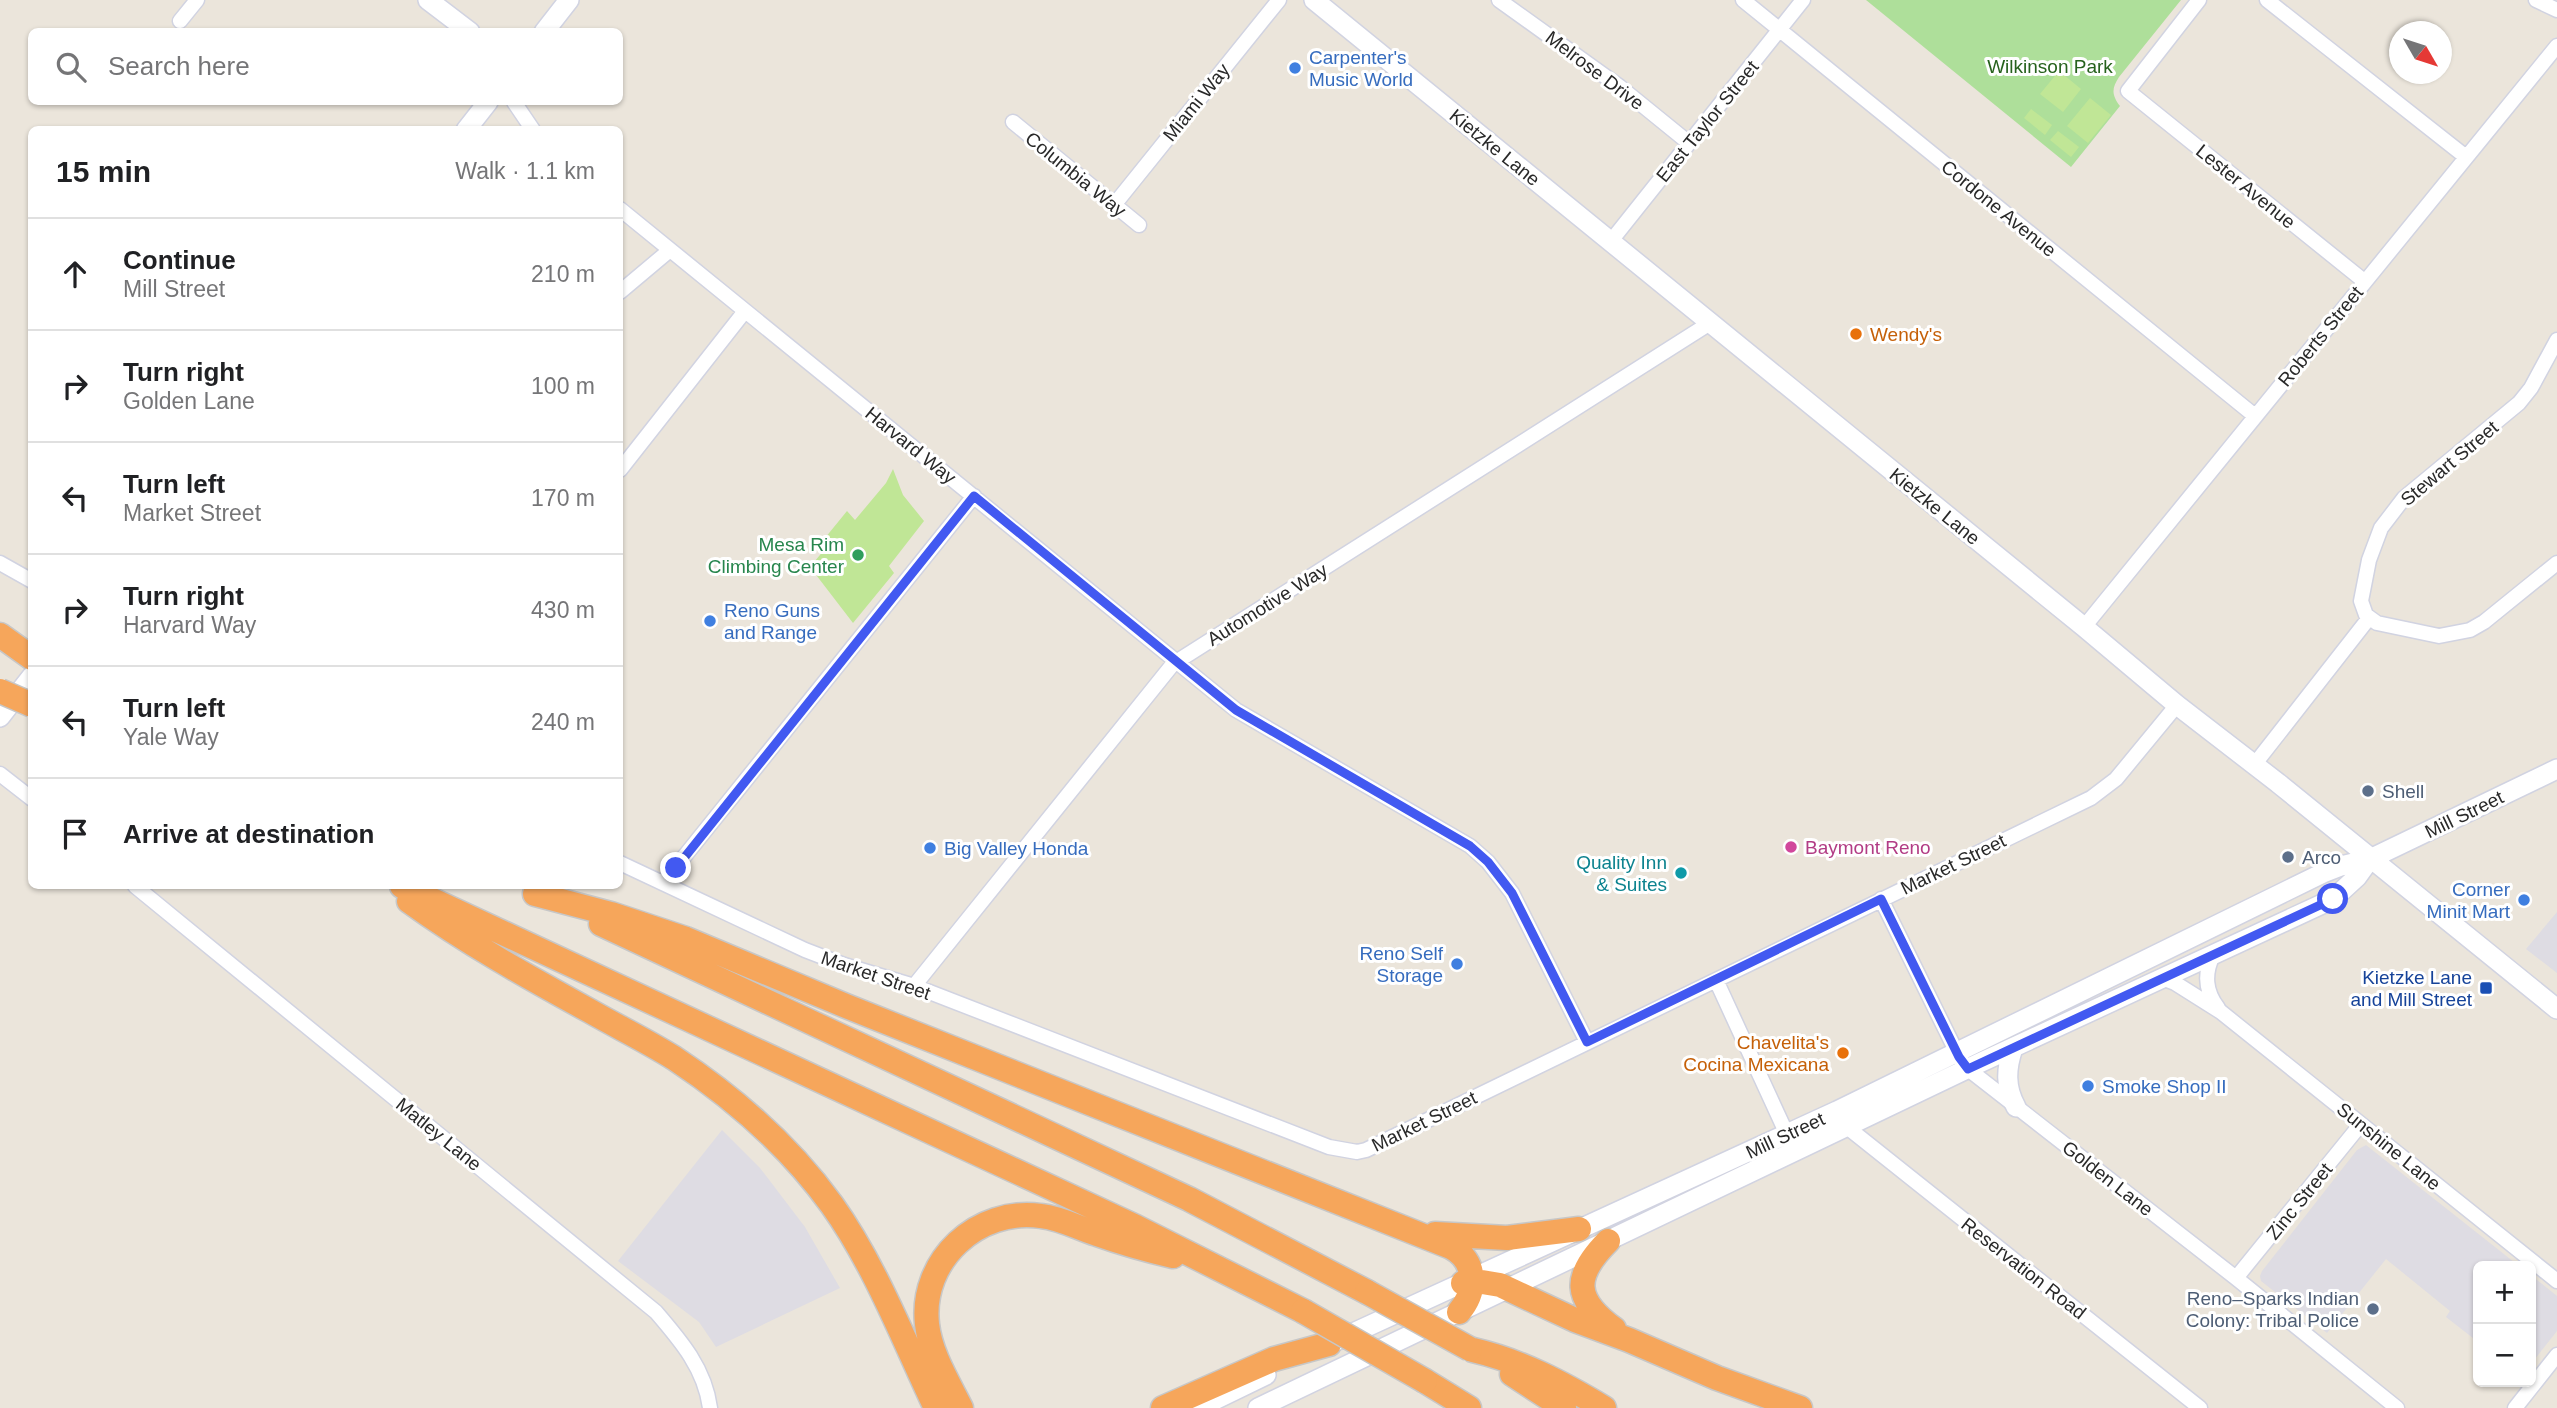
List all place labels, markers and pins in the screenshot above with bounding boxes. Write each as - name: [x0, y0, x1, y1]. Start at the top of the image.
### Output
- place label: Carpenter's Music World: [1309, 47, 1413, 90]
- marker: Carpenter's Music World: [1287, 60, 1303, 76]
- place label: Wendy's: [1870, 324, 1942, 345]
- marker: Wendy's: [1848, 326, 1864, 342]
- place label: Mesa Rim Climbing Center: [708, 534, 845, 577]
- marker: Mesa Rim Climbing Center: [850, 547, 866, 563]
- place label: Reno Guns and Range: [724, 600, 820, 643]
- marker: Reno Guns and Range: [702, 613, 718, 629]
- place label: Shell: [2382, 781, 2424, 802]
- marker: Shell: [2360, 783, 2376, 799]
- place label: Baymont Reno: [1805, 837, 1931, 858]
- place label: Big Valley Honda: [944, 838, 1089, 859]
- marker: Baymont Reno: [1783, 839, 1799, 855]
- marker: Big Valley Honda: [922, 840, 938, 856]
- place label: Arco: [2302, 847, 2341, 868]
- marker: Arco: [2280, 849, 2296, 865]
- place label: Quality Inn & Suites: [1576, 852, 1667, 895]
- marker: Quality Inn & Suites: [1673, 865, 1689, 881]
- place label: Corner Minit Mart: [2427, 879, 2511, 922]
- marker: Corner Minit Mart: [2516, 892, 2532, 908]
- place label: Reno Self Storage: [1360, 943, 1444, 986]
- marker: Reno Self Storage: [1449, 956, 1465, 972]
- place label: Kietzke Lane and Mill Street: [2351, 967, 2473, 1010]
- marker: Kietzke Lane and Mill Street: [2478, 980, 2494, 996]
- place label: Chavelita's Cocina Mexicana: [1683, 1032, 1829, 1075]
- marker: Chavelita's Cocina Mexicana: [1835, 1045, 1851, 1061]
- place label: Smoke Shop II: [2102, 1076, 2227, 1097]
- marker: Smoke Shop II: [2080, 1078, 2096, 1094]
- place label: Reno–Sparks Indian Colony: Tribal Police: [2186, 1288, 2359, 1331]
- marker: Reno–Sparks Indian Colony: Tribal Police: [2365, 1301, 2381, 1317]

